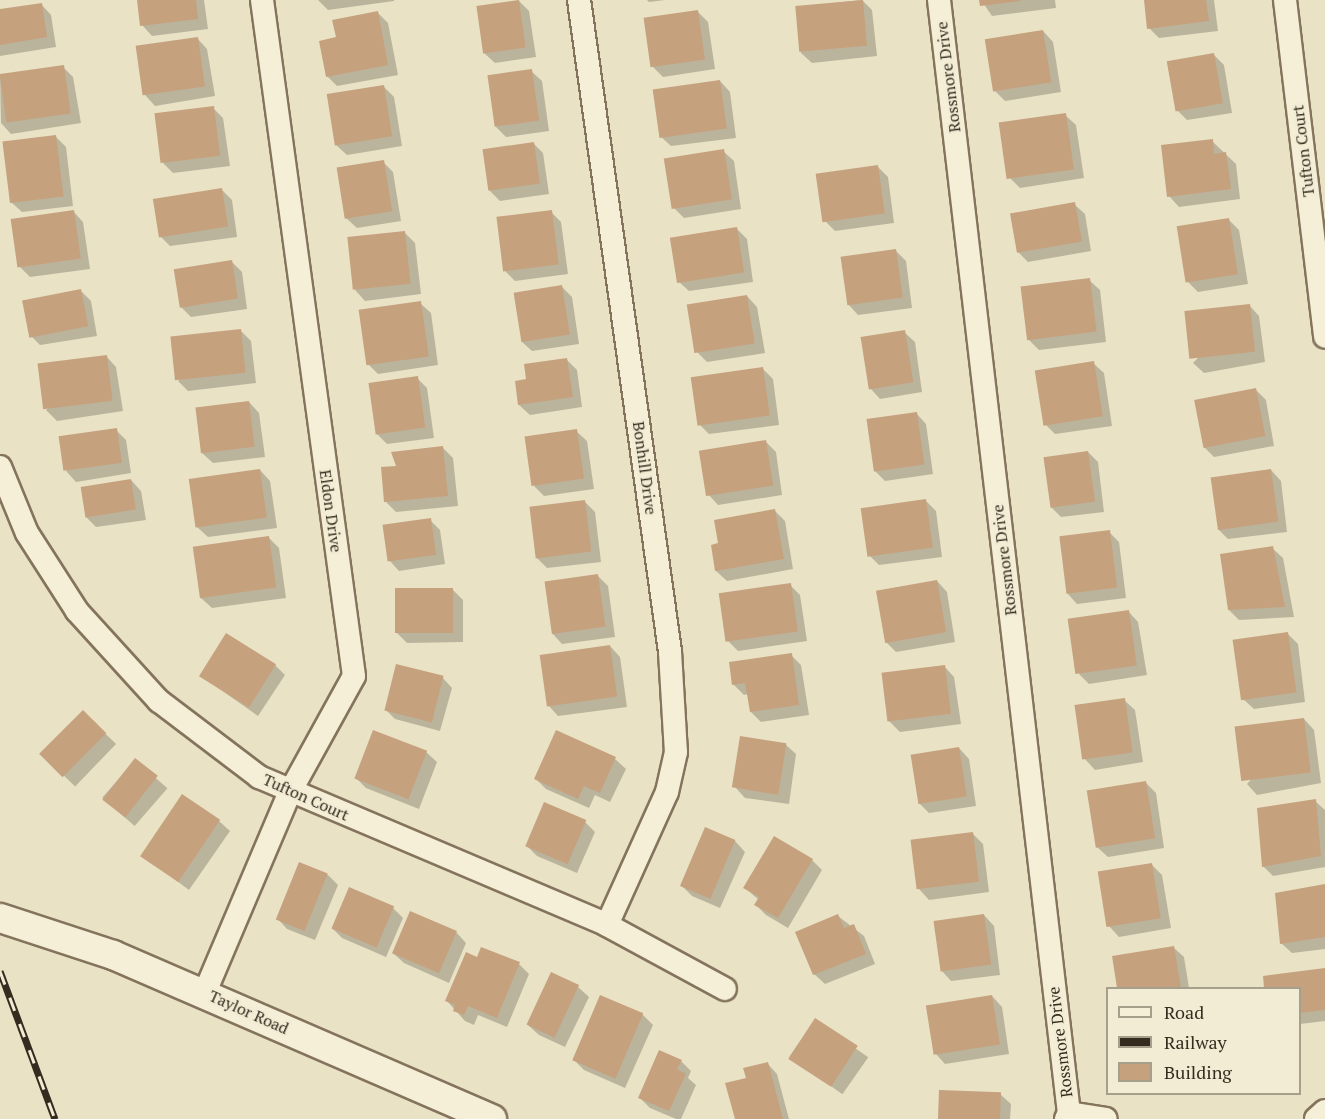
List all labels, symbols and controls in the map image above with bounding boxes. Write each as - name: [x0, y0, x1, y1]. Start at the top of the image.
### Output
- street label: Rossmore Drive: [932, 21, 964, 133]
- street label: Tufton Court: [1288, 104, 1318, 198]
- street label: Bonhill Drive: [629, 420, 661, 516]
- street label: Eldon Drive: [316, 468, 346, 554]
- street label: Rossmore Drive: [988, 504, 1020, 616]
- street label: Tufton Court: [260, 769, 352, 825]
- street label: Taylor Road: [206, 986, 292, 1038]
- street label: Rossmore Drive: [1044, 986, 1076, 1098]
- legend: [1106, 987, 1301, 1095]
- text: Road: [1164, 1000, 1204, 1024]
- text: Railway: [1164, 1030, 1227, 1054]
- text: Building: [1164, 1060, 1232, 1084]

